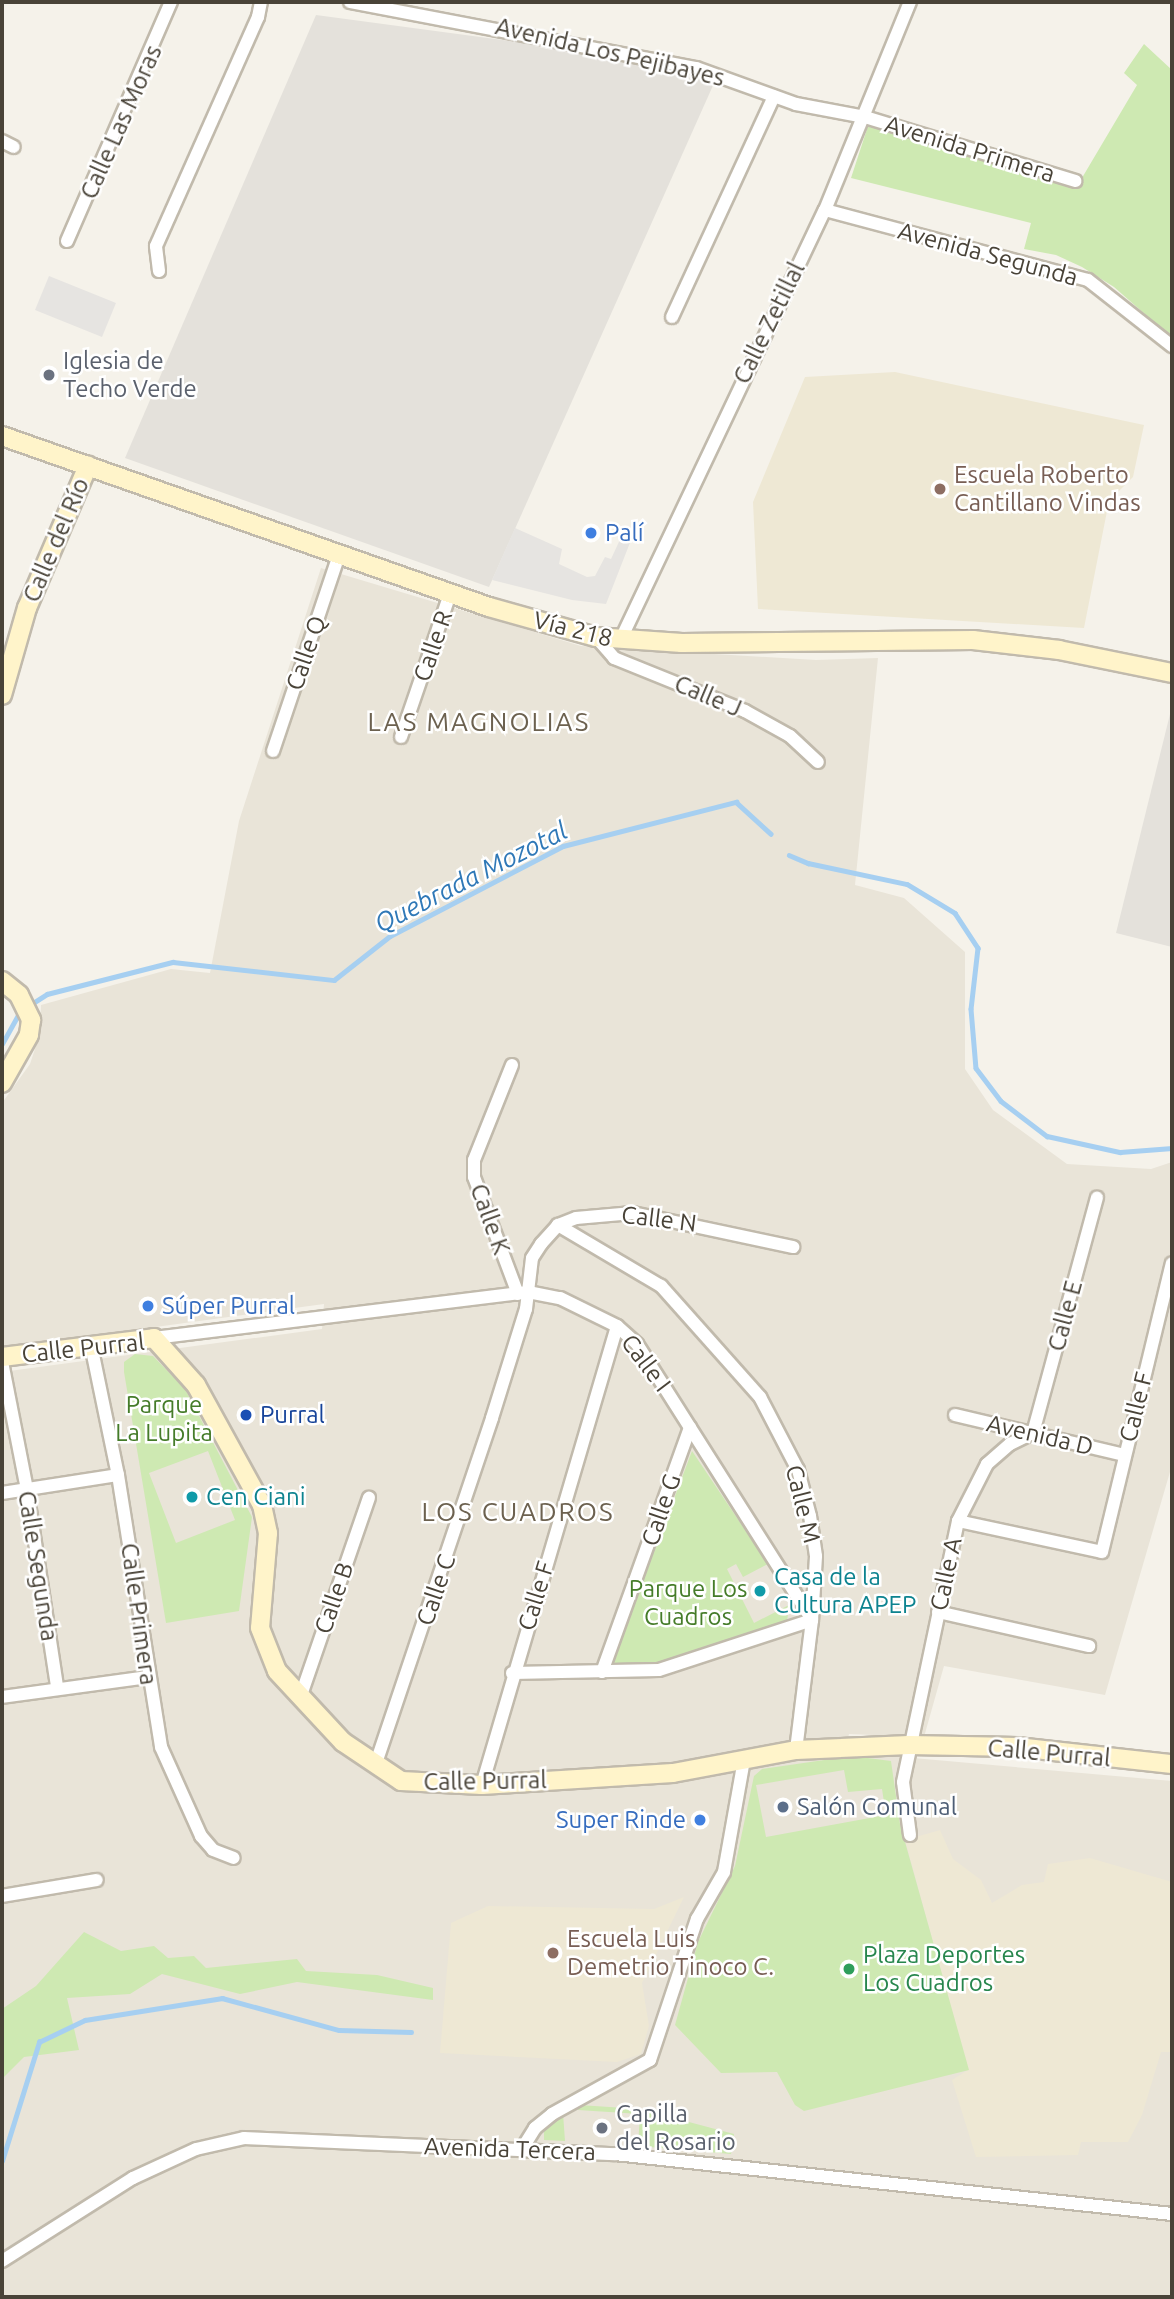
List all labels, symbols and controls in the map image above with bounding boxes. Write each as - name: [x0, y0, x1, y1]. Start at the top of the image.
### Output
- street label: Avenida Los Pejibayes: [493, 12, 727, 92]
- street label: Calle Las Moras: [74, 41, 168, 203]
- street label: Avenida Primera: [882, 109, 1058, 189]
- street label: Avenida Segunda: [895, 216, 1081, 292]
- street label: Calle Zetillal: [727, 257, 811, 389]
- place label: Iglesia de Techo Verde: [63, 347, 197, 403]
- marker: Iglesia de Techo Verde: [41, 367, 57, 383]
- place label: Escuela Roberto Cantillano Vindas: [954, 461, 1141, 517]
- street label: Calle del Río: [17, 473, 95, 607]
- marker: Escuela Roberto Cantillano Vindas: [932, 481, 948, 497]
- place label: Palí: [605, 519, 644, 547]
- marker: Palí: [583, 525, 599, 541]
- street label: Vía 218: [531, 605, 615, 653]
- street label: Calle R: [407, 607, 459, 685]
- street label: Calle Q: [280, 612, 332, 694]
- street label: Calle J: [670, 669, 746, 723]
- district label: LAS MAGNOLIAS: [369, 706, 589, 738]
- water label: Quebrada Mozotal: [369, 815, 573, 939]
- street label: Calle K: [464, 1180, 516, 1258]
- street label: Calle N: [620, 1200, 698, 1238]
- street label: Calle E: [1042, 1278, 1088, 1354]
- place label: Súper Purral: [162, 1292, 295, 1320]
- marker: Súper Purral: [140, 1298, 156, 1314]
- street label: Calle Purral: [20, 1327, 146, 1369]
- street label: Calle I: [615, 1329, 677, 1397]
- street label: Calle F: [1113, 1369, 1159, 1445]
- park label: Parque La Lupita: [115, 1391, 213, 1447]
- place label: Purral: [260, 1401, 325, 1429]
- marker: Purral: [238, 1407, 254, 1423]
- street label: Avenida D: [984, 1409, 1096, 1461]
- street label: Calle M: [779, 1462, 827, 1546]
- street label: Calle G: [635, 1470, 687, 1550]
- place label: Cen Ciani: [206, 1483, 306, 1511]
- street label: Calle Segunda: [12, 1489, 64, 1643]
- marker: Cen Ciani: [184, 1489, 200, 1505]
- district label: LOS CUADROS: [423, 1496, 613, 1528]
- street label: Calle A: [924, 1535, 968, 1613]
- street label: Calle Primera: [115, 1541, 163, 1687]
- street label: Calle C: [410, 1551, 462, 1629]
- street label: Calle F: [512, 1558, 560, 1634]
- street label: Calle B: [308, 1559, 360, 1637]
- place label: Casa de la Cultura APEP: [774, 1563, 916, 1619]
- park label: Parque Los Cuadros: [629, 1575, 747, 1631]
- marker: Casa de la Cultura APEP: [752, 1583, 768, 1599]
- street label: Calle Purral: [986, 1733, 1112, 1773]
- street label: Calle Purral: [423, 1766, 547, 1796]
- place label: Salón Comunal: [797, 1793, 957, 1821]
- marker: Salón Comunal: [775, 1799, 791, 1815]
- place label: Super Rinde: [556, 1806, 686, 1834]
- marker: Super Rinde: [692, 1812, 708, 1828]
- place label: Escuela Luis Demetrio Tinoco C.: [567, 1925, 774, 1981]
- place label: Plaza Deportes Los Cuadros: [863, 1941, 1025, 1997]
- marker: Escuela Luis Demetrio Tinoco C.: [545, 1945, 561, 1961]
- marker: Plaza Deportes Los Cuadros: [841, 1961, 857, 1977]
- place label: Capilla del Rosario: [616, 2100, 736, 2156]
- marker: Capilla del Rosario: [594, 2120, 610, 2136]
- street label: Avenida Tercera: [424, 2132, 596, 2166]

